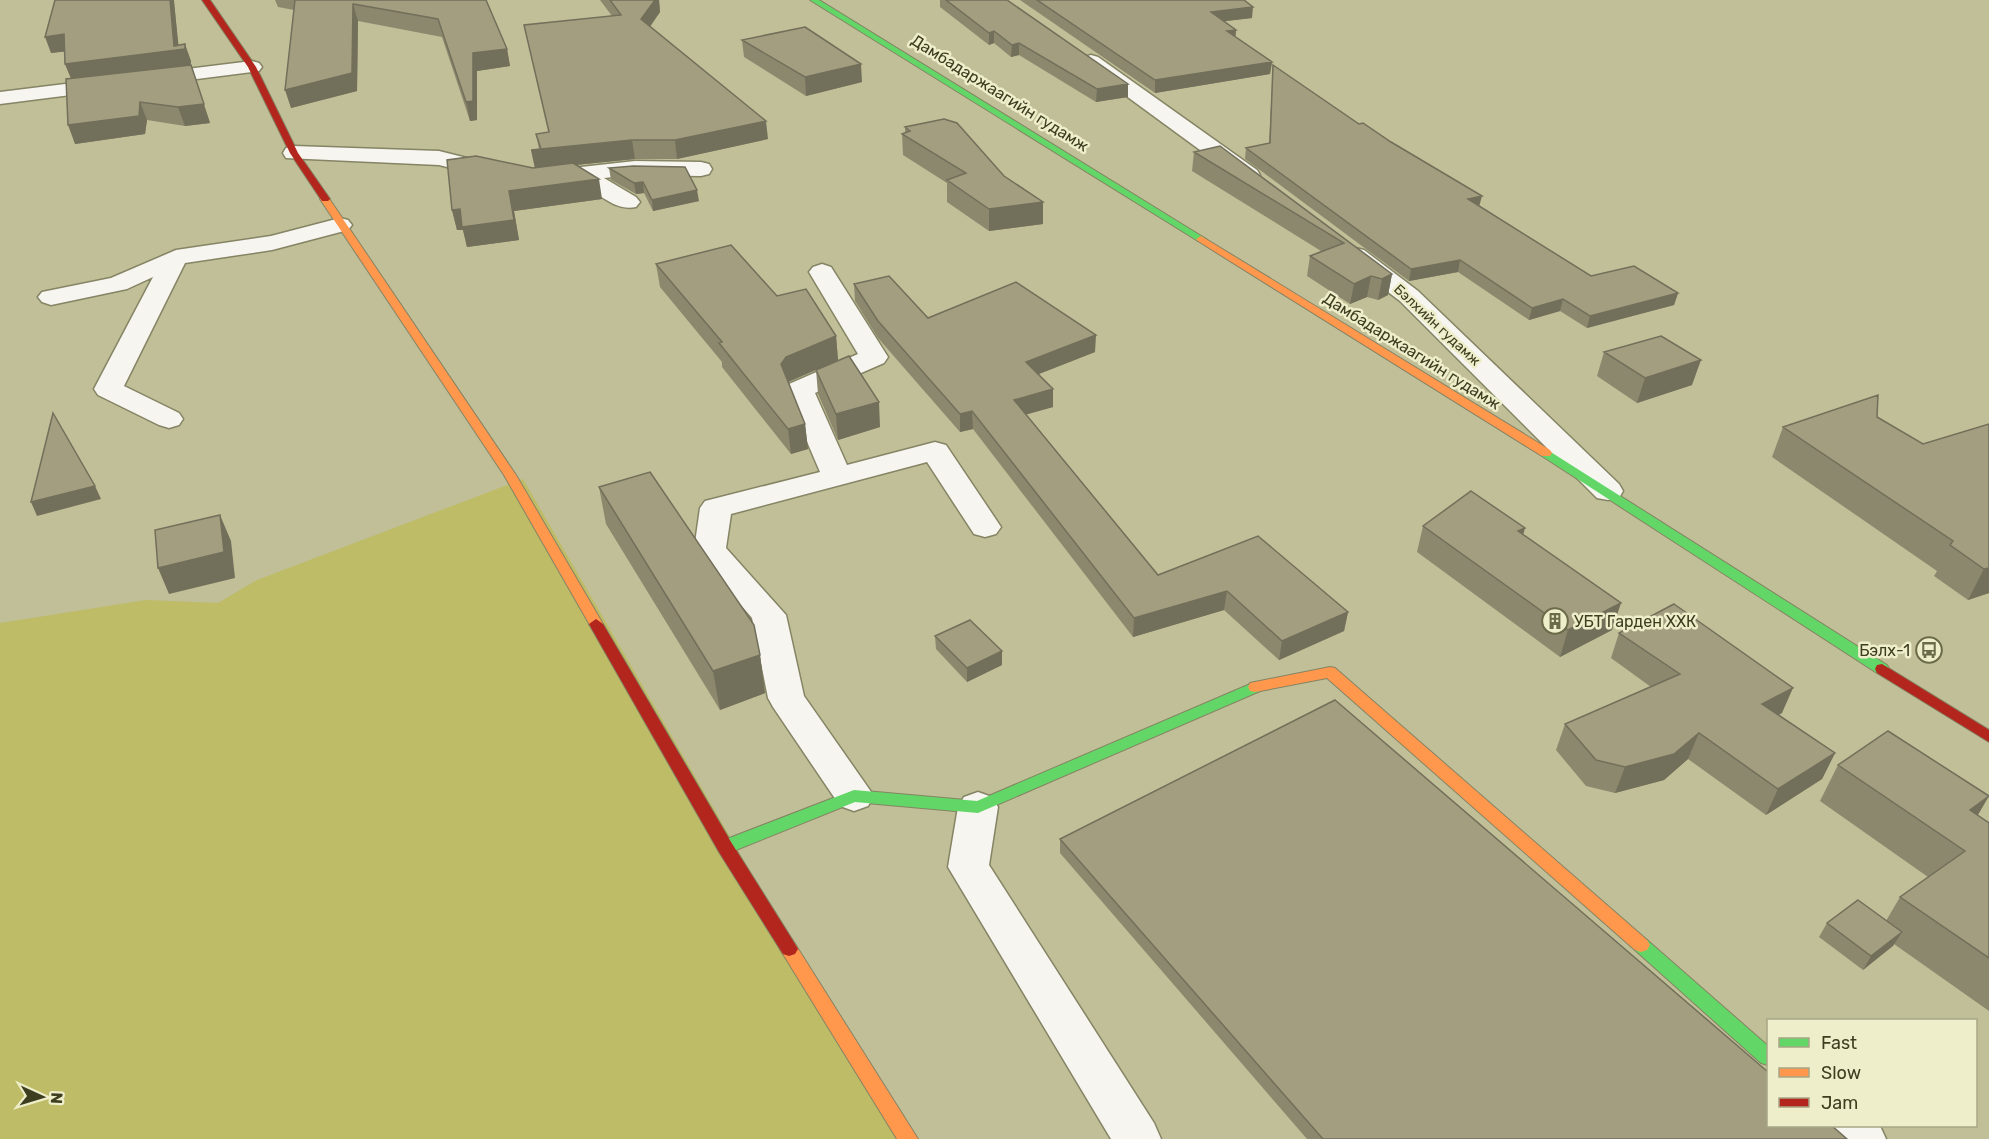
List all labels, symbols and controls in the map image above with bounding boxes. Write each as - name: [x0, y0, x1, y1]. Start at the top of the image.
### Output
- street label: Дамбадаржаагийн гудамж: [908, 31, 1092, 156]
- street label: Бэлхийн гудамж: [1390, 281, 1484, 369]
- street label: Дамбадаржаагийн гудамж: [1320, 289, 1504, 414]
- building icon: УБТ Гарден ХХК: [1540, 606, 1570, 636]
- place label: УБТ Гарден ХХК: [1574, 612, 1696, 631]
- bus stop icon: Бэлх-1: [1914, 635, 1944, 665]
- place label: Бэлх-1: [1859, 641, 1910, 660]
- legend: [1767, 1019, 1977, 1127]
- text: Fast: [1821, 1032, 1857, 1054]
- text: Slow: [1821, 1062, 1861, 1084]
- north arrow: [12, 1067, 72, 1127]
- text: N: [47, 1092, 66, 1104]
- text: Jam: [1821, 1092, 1858, 1114]

